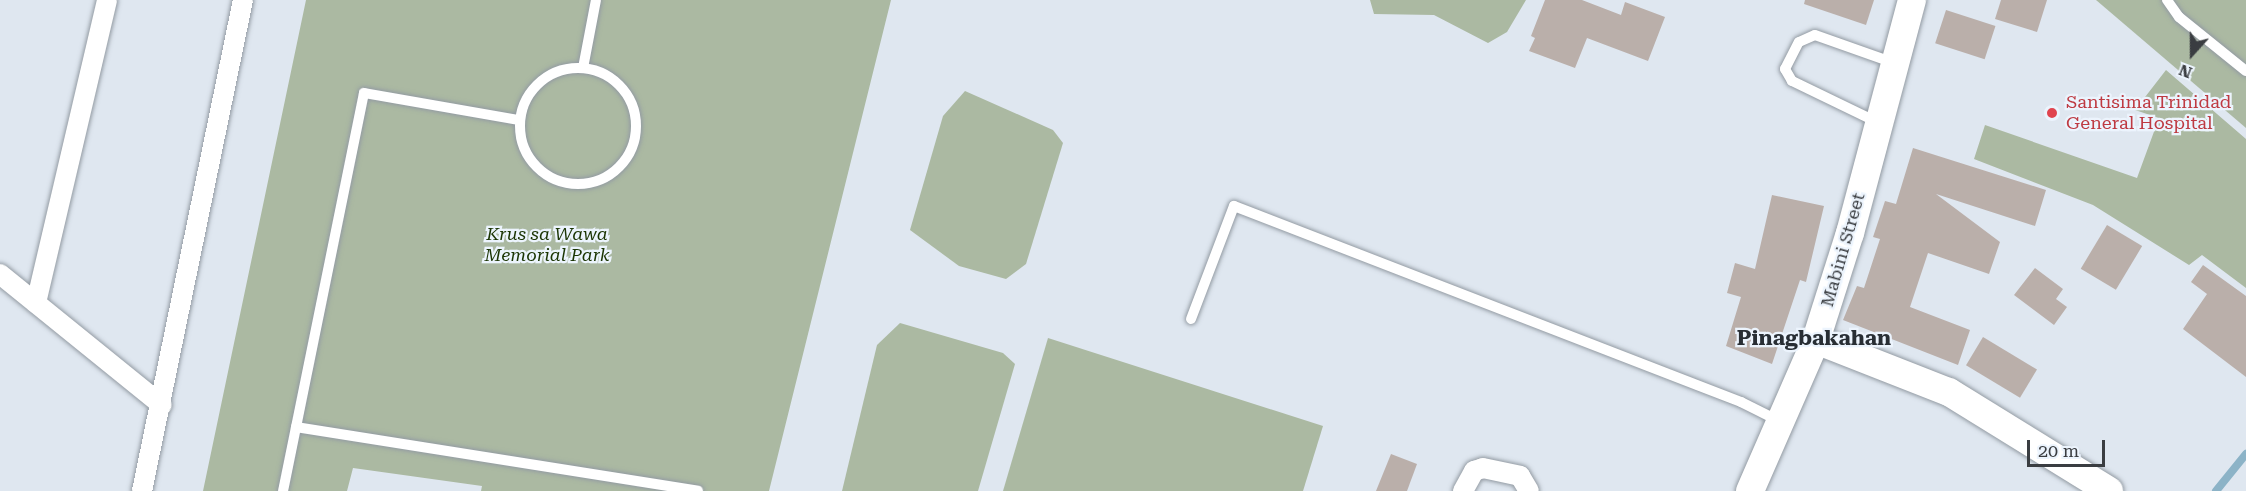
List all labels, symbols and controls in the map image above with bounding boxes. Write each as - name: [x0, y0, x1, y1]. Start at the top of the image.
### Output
- north arrow: [2162, 24, 2222, 84]
- text: N: [2176, 60, 2195, 82]
- place label: Santisima Trinidad General Hospital: [2066, 92, 2231, 134]
- marker: Santisima Trinidad General Hospital: [2043, 104, 2061, 122]
- street label: Mabini Street: [1816, 190, 1870, 310]
- park label: Krus sa Wawa Memorial Park: [484, 224, 610, 266]
- district label: Pinagbakahan: [1737, 325, 1891, 351]
- scale bar: [2030, 428, 2108, 466]
- text: 20 m: [2038, 440, 2079, 461]

